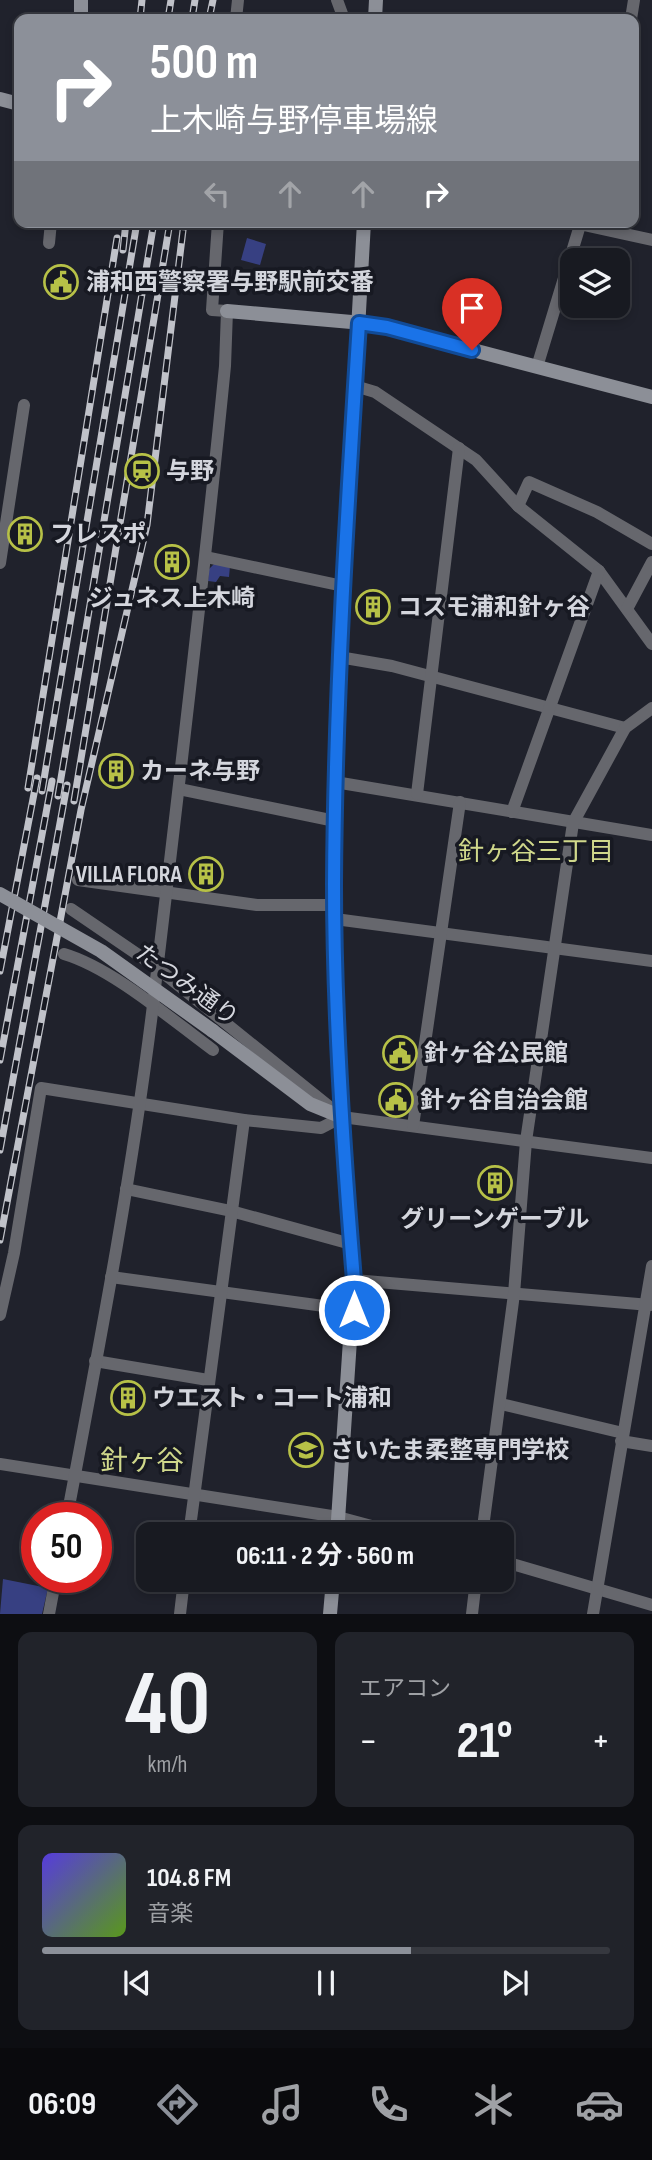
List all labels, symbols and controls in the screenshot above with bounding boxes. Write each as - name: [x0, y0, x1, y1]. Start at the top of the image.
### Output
- text: 500 m: [150, 34, 258, 93]
- icon: right: [35, 42, 126, 133]
- text: 上木崎与野停車場線: [150, 102, 438, 141]
- icon: left: [198, 175, 236, 213]
- icon: ahead: [271, 175, 309, 213]
- icon: ahead: [344, 175, 382, 213]
- icon: right: [417, 175, 455, 213]
- map controls: [560, 248, 630, 318]
- button: layers: [560, 248, 630, 318]
- public building icon: 浦和西警察署与野駅前交番: [42, 263, 80, 301]
- place label: 浦和西警察署与野駅前交番: [86, 268, 374, 297]
- pin: [442, 278, 502, 350]
- icon: arrive: [453, 289, 491, 327]
- station icon: 与野: [123, 452, 161, 490]
- place label: 与野: [166, 457, 214, 486]
- building icon: フレスポ: [6, 515, 44, 553]
- place label: フレスポ: [50, 520, 146, 549]
- building icon: ジュネス上木崎: [153, 543, 191, 581]
- place label: ジュネス上木崎: [89, 584, 255, 613]
- building icon: コスモ浦和針ヶ谷: [354, 588, 392, 626]
- place label: コスモ浦和針ヶ谷: [398, 593, 590, 622]
- building icon: カーネ与野: [97, 752, 135, 790]
- place label: カーネ与野: [140, 757, 260, 786]
- district label: 針ヶ谷三丁目: [458, 837, 614, 868]
- building icon: VILLA FLORA: [187, 855, 225, 893]
- place label: VILLA FLORA: [76, 860, 183, 889]
- street label: たつみ通り: [130, 938, 244, 1032]
- public building icon: 針ヶ谷公民館: [381, 1034, 419, 1072]
- place label: 針ヶ谷公民館: [424, 1039, 568, 1068]
- public building icon: 針ヶ谷自治会館: [377, 1081, 415, 1119]
- place label: 針ヶ谷自治会館: [420, 1086, 588, 1115]
- building icon: グリーンゲーブル: [476, 1164, 514, 1202]
- place label: グリーンゲーブル: [400, 1205, 590, 1234]
- position arrow: [317, 1273, 391, 1347]
- building icon: ウエスト・コート浦和: [109, 1379, 147, 1417]
- place label: ウエスト・コート浦和: [152, 1384, 392, 1413]
- school or university icon: さいたま柔整専門学校: [287, 1431, 325, 1469]
- place label: さいたま柔整専門学校: [330, 1436, 569, 1465]
- district label: 針ヶ谷: [100, 1445, 184, 1478]
- speed limit sign: 50: [21, 1502, 112, 1593]
- text: 06:11 · 2 分 · 560 m: [236, 1541, 414, 1572]
- text: 40: [125, 1651, 210, 1760]
- text: エアコン: [359, 1675, 451, 1703]
- text: 21°: [456, 1710, 513, 1773]
- text: −: [359, 1719, 378, 1764]
- text: +: [591, 1719, 610, 1764]
- text: km/h: [148, 1751, 187, 1779]
- text: 104.8 FM: [147, 1863, 231, 1894]
- text: 音楽: [147, 1900, 193, 1928]
- icon: previous: [118, 1964, 156, 2002]
- icon: pause: [307, 1964, 345, 2002]
- icon: next: [496, 1964, 534, 2002]
- icon: directions: [153, 2080, 202, 2129]
- icon: music: [258, 2080, 307, 2129]
- icon: phone: [364, 2080, 413, 2129]
- icon: climate: [469, 2080, 518, 2129]
- icon: car: [575, 2080, 624, 2129]
- text: 06:09: [28, 2085, 96, 2124]

